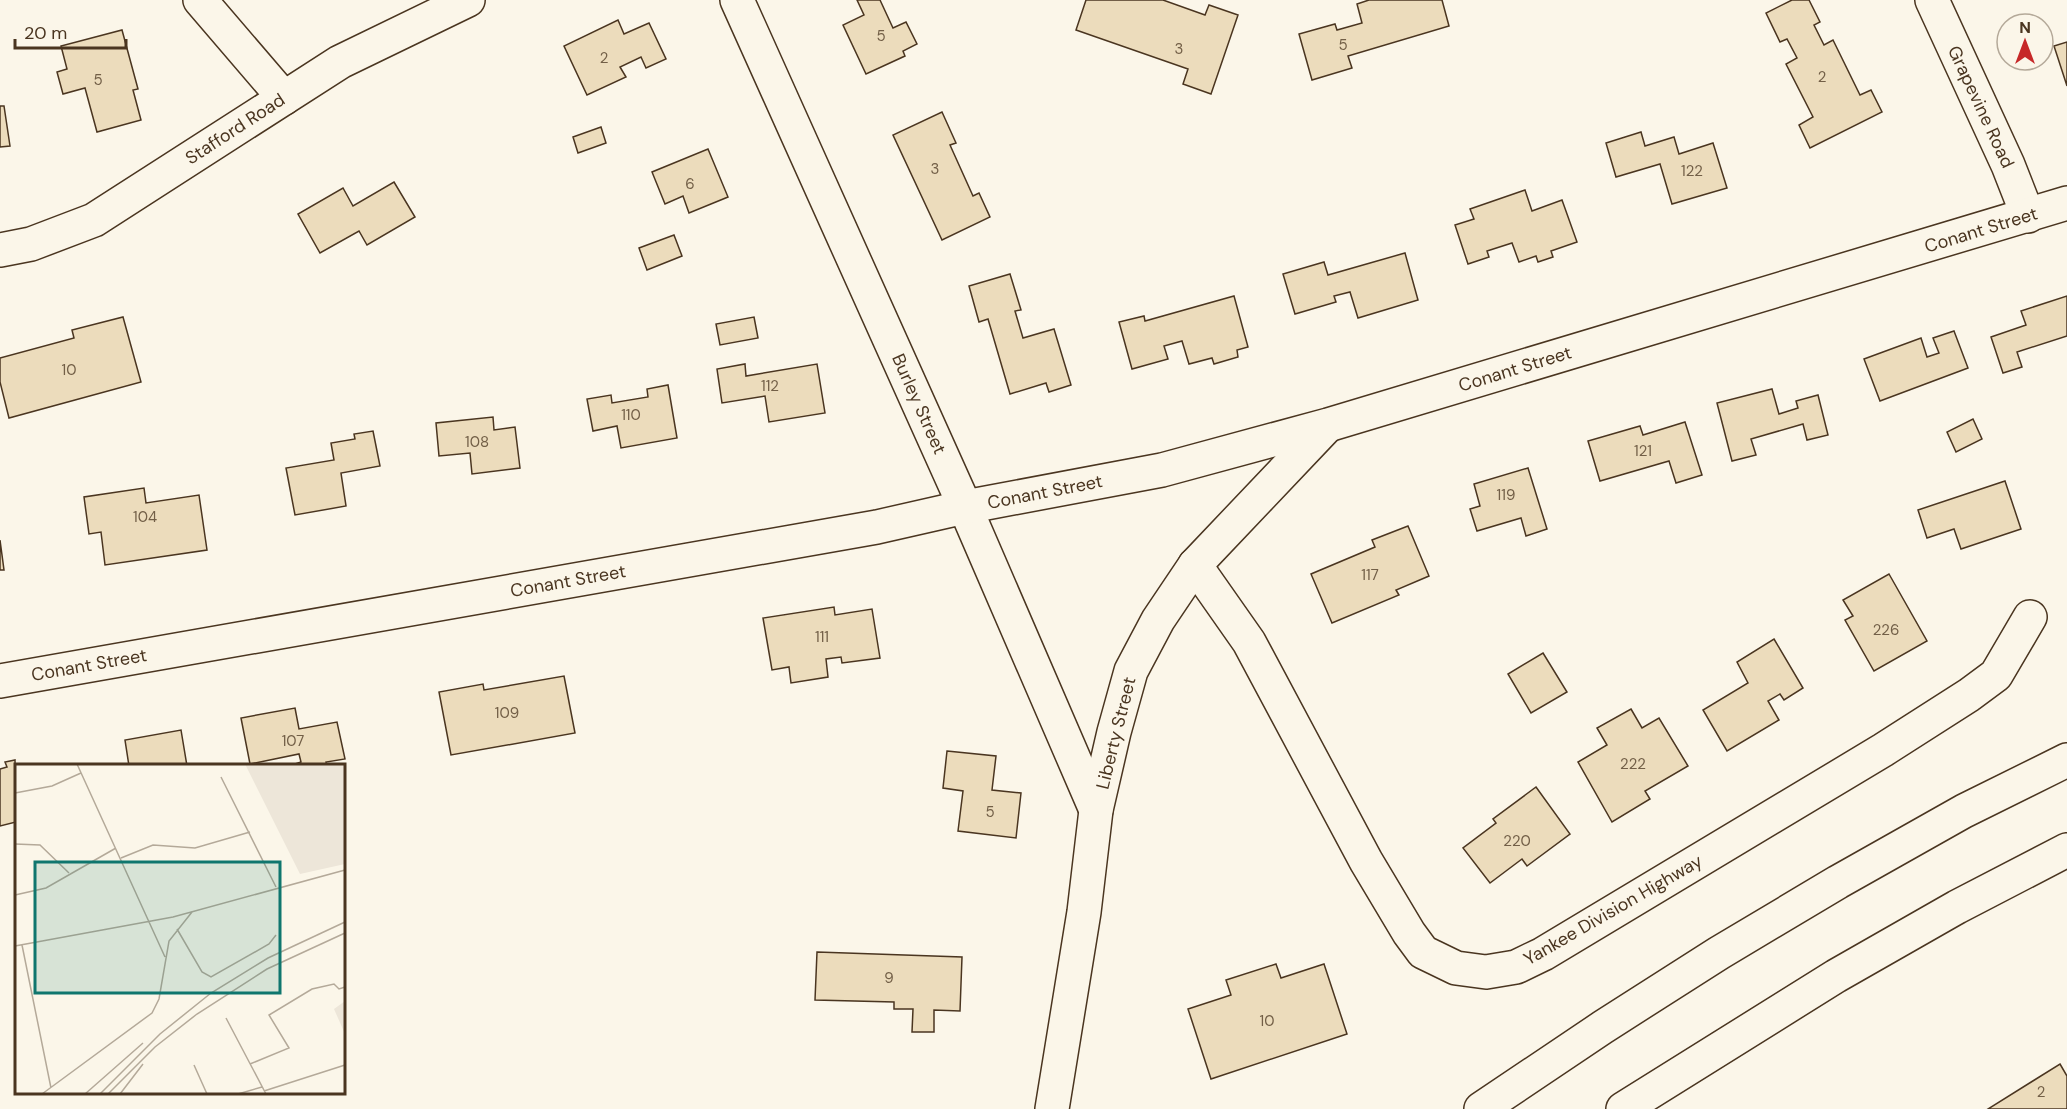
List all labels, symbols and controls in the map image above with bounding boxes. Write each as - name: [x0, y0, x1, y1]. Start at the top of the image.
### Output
- scale bar: [15, 12, 126, 50]
- north arrow: [1995, 12, 2055, 72]
- text: N: [2019, 17, 2031, 38]
- text: 20 m: [24, 21, 67, 45]
- house number: 5: [876, 26, 886, 46]
- house number: 5: [1338, 35, 1348, 55]
- house number: 3: [1175, 39, 1183, 59]
- street label: Grapevine Road: [1942, 42, 2020, 172]
- house number: 2: [600, 48, 608, 68]
- house number: 2: [1818, 67, 1826, 87]
- house number: 5: [93, 70, 103, 90]
- street label: Stafford Road: [181, 88, 289, 170]
- house number: 3: [931, 159, 939, 179]
- house number: 122: [1681, 161, 1703, 181]
- house number: 6: [685, 174, 695, 194]
- street label: Conant Street: [1922, 201, 2040, 259]
- street label: Conant Street: [1456, 340, 1574, 398]
- street label: Burley Street: [886, 350, 952, 458]
- house number: 10: [62, 360, 76, 380]
- house number: 112: [761, 376, 779, 396]
- house number: 110: [621, 405, 641, 425]
- house number: 108: [465, 432, 489, 452]
- house number: 121: [1634, 441, 1652, 461]
- street label: Conant Street: [985, 469, 1105, 515]
- house number: 119: [1497, 485, 1515, 505]
- house number: 104: [133, 507, 157, 527]
- street label: Conant Street: [508, 559, 628, 603]
- house number: 117: [1361, 565, 1379, 585]
- house number: 226: [1873, 620, 1899, 640]
- house number: 111: [815, 627, 829, 647]
- street label: Conant Street: [29, 643, 149, 687]
- street label: Liberty Street: [1090, 674, 1142, 792]
- house number: 109: [495, 703, 519, 723]
- house number: 107: [282, 731, 304, 751]
- house number: 222: [1620, 754, 1646, 774]
- inset map: [15, 764, 345, 1094]
- house number: 5: [985, 802, 995, 822]
- house number: 220: [1503, 831, 1531, 851]
- street label: Yankee Division Highway: [1519, 849, 1707, 971]
- house number: 9: [884, 968, 894, 988]
- house number: 10: [1260, 1011, 1274, 1031]
- house number: 2: [2037, 1082, 2045, 1102]

